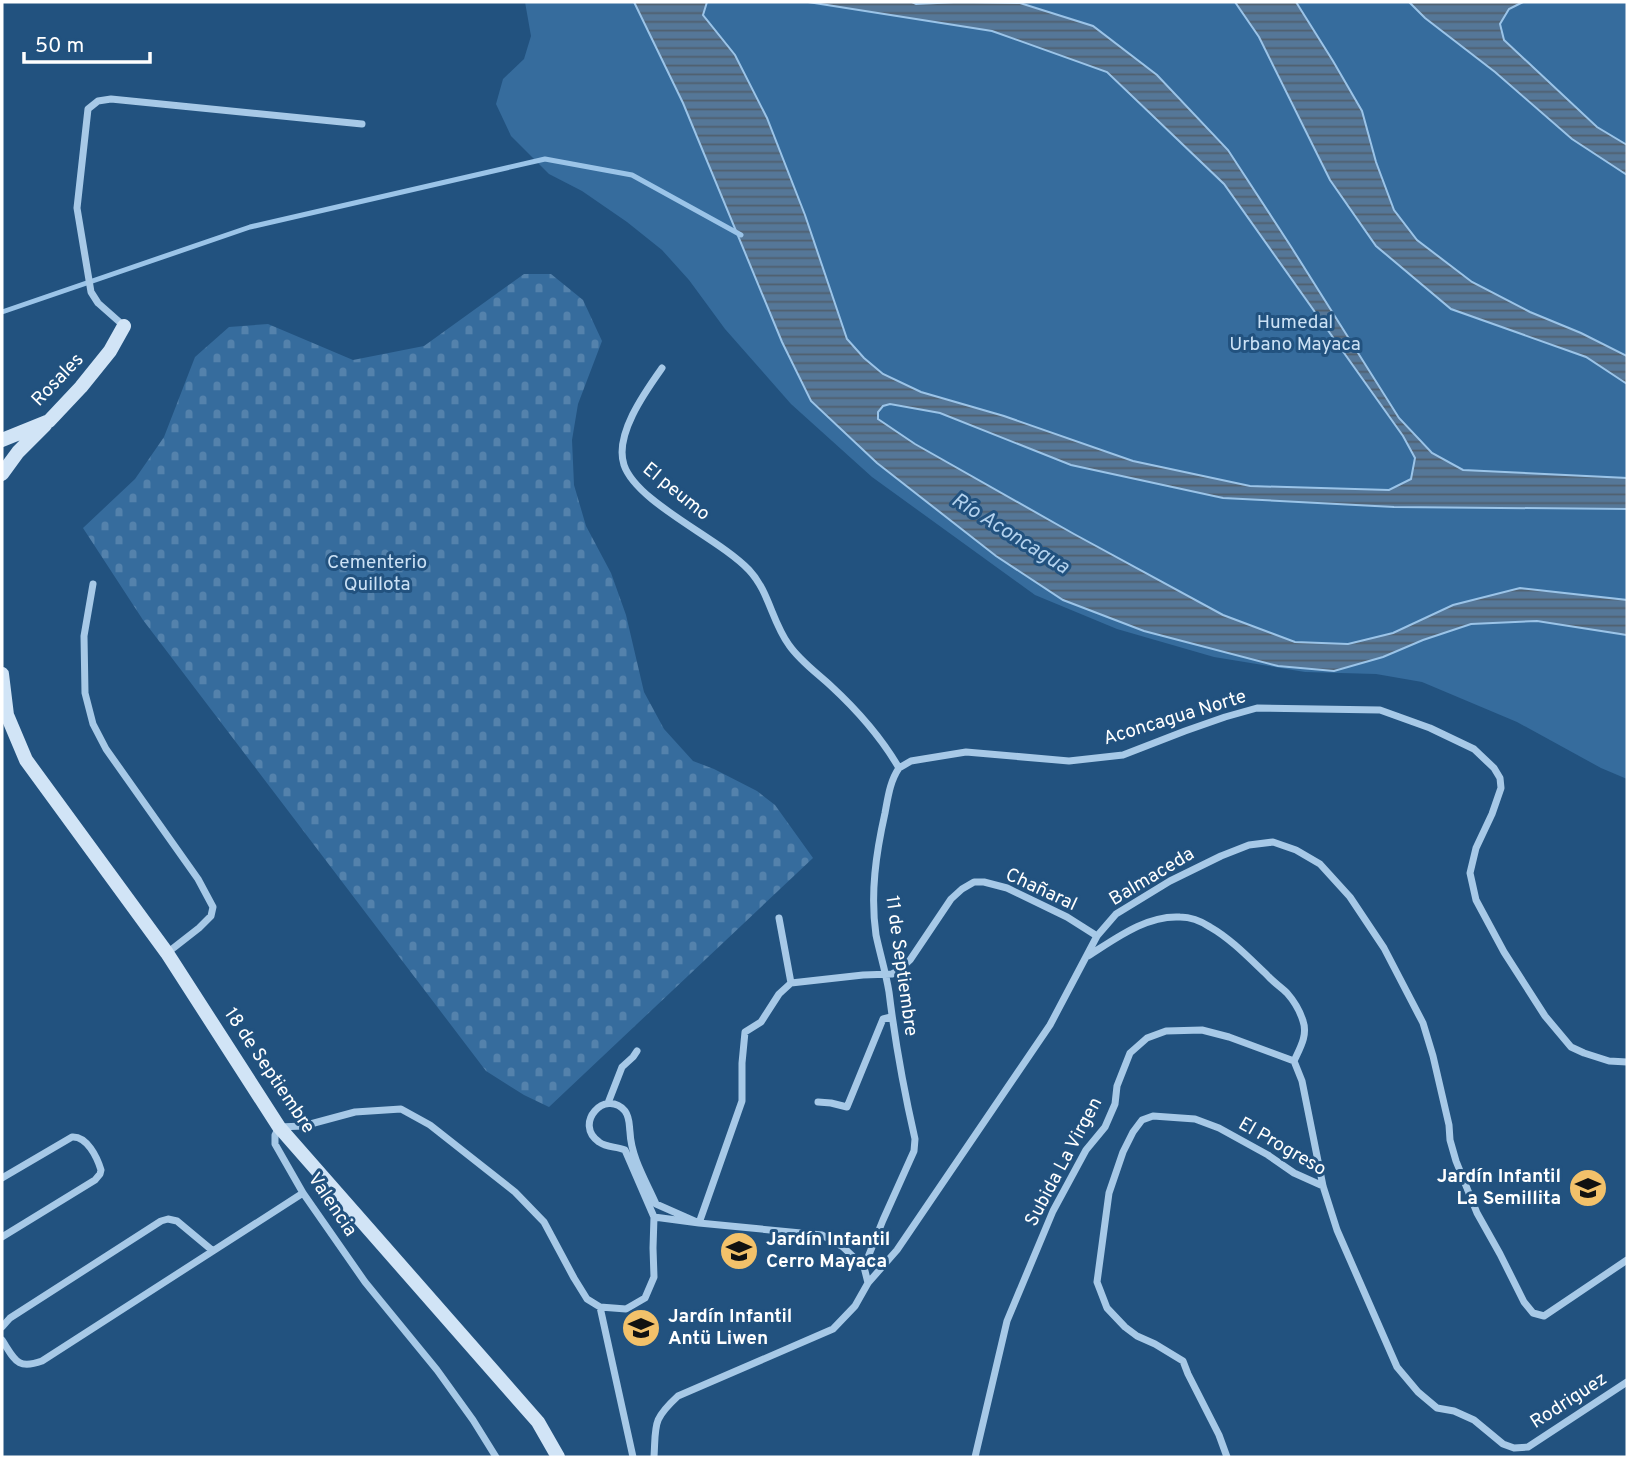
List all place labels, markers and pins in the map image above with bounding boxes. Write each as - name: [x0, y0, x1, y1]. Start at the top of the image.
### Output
- place label: Jardín Infantil La Semillita: [1437, 1165, 1561, 1211]
- school or university icon: Jardín Infantil La Semillita: [1567, 1167, 1609, 1209]
- place label: Jardín Infantil Cerro Mayaca: [766, 1228, 890, 1274]
- school or university icon: Jardín Infantil Cerro Mayaca: [718, 1230, 760, 1272]
- place label: Jardín Infantil Antü Liwen: [668, 1305, 792, 1351]
- school or university icon: Jardín Infantil Antü Liwen: [620, 1307, 662, 1349]

